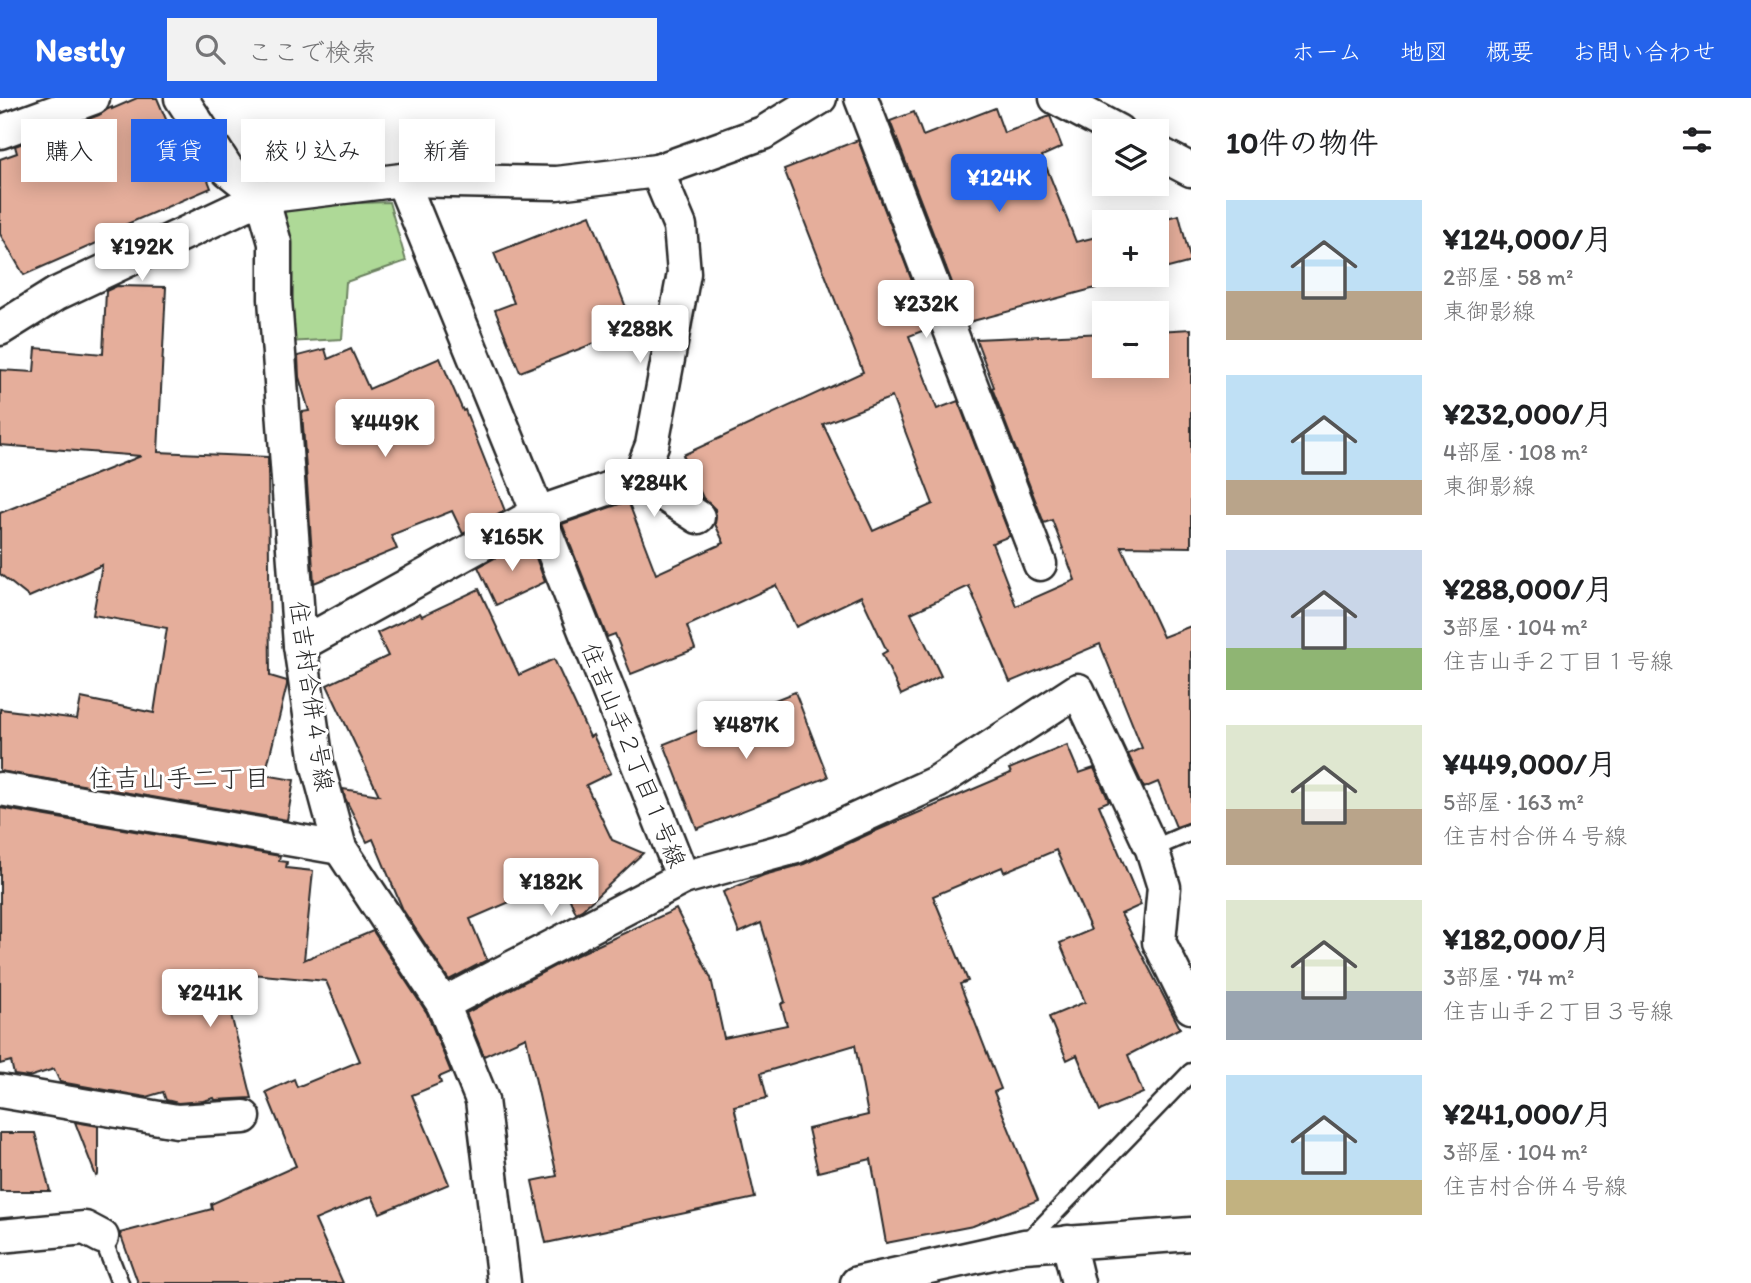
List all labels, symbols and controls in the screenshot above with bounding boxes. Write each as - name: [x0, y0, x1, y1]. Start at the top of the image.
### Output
- search box: [167, 18, 657, 81]
- text: Nestly: [35, 30, 125, 69]
- icon: search: [191, 30, 229, 68]
- text: ここで検索: [247, 36, 377, 68]
- text: ホーム: [1291, 37, 1362, 66]
- text: 地図: [1400, 37, 1448, 66]
- text: 概要: [1486, 37, 1534, 66]
- text: お問い合わせ: [1572, 37, 1716, 66]
- chip: 購入: [21, 119, 117, 182]
- chip: 賃貸: [131, 119, 227, 182]
- chip: 絞り込み: [241, 119, 385, 182]
- chip: 新着: [399, 119, 495, 182]
- map controls: [1092, 119, 1169, 378]
- button: layers: [1092, 119, 1169, 196]
- icon: filters: [1678, 121, 1716, 159]
- text: 10件の物件: [1226, 124, 1378, 161]
- pin: ¥124K: [950, 155, 1048, 214]
- text: ¥124K: [967, 163, 1031, 191]
- button: +: [1092, 210, 1169, 287]
- text: ¥124,000/月: [1443, 220, 1613, 257]
- pin: ¥192K: [93, 223, 191, 283]
- icon: home: [1282, 228, 1366, 312]
- text: ¥192K: [111, 232, 173, 260]
- text: 2部屋 · 58 m²: [1443, 263, 1573, 291]
- pin: ¥232K: [877, 280, 975, 340]
- text: ¥232K: [894, 289, 958, 317]
- text: 東御影線: [1443, 297, 1535, 325]
- button: −: [1092, 301, 1169, 378]
- pin: ¥288K: [591, 306, 689, 365]
- text: ¥288K: [608, 314, 672, 342]
- text: ¥232,000/月: [1443, 395, 1613, 432]
- pin: ¥449K: [336, 400, 434, 459]
- icon: home: [1282, 403, 1366, 487]
- text: ¥449K: [351, 408, 419, 436]
- text: 4部屋 · 108 m²: [1443, 438, 1588, 466]
- pin: ¥284K: [605, 460, 703, 519]
- text: ¥284K: [621, 468, 687, 496]
- text: 東御影線: [1443, 472, 1535, 500]
- pin: ¥165K: [463, 514, 561, 573]
- text: ¥165K: [481, 522, 543, 550]
- text: ¥288,000/月: [1443, 570, 1614, 607]
- icon: home: [1282, 578, 1366, 662]
- street label: 住吉村合併４号線: [284, 599, 340, 793]
- text: 3部屋 · 104 m²: [1443, 613, 1588, 641]
- street label: 住吉山手２丁目１号線: [576, 638, 692, 872]
- text: 住吉山手２丁目１号線: [1443, 647, 1673, 675]
- pin: ¥487K: [697, 702, 795, 761]
- text: ¥487K: [713, 710, 779, 738]
- text: ¥449,000/月: [1443, 745, 1617, 782]
- icon: home: [1282, 753, 1366, 837]
- district label: 住吉山手二丁目: [88, 762, 270, 794]
- text: 5部屋 · 163 m²: [1443, 788, 1584, 816]
- text: 住吉村合併４号線: [1443, 822, 1627, 850]
- pin: ¥182K: [502, 858, 600, 918]
- text: ¥182K: [520, 867, 582, 895]
- text: ¥182,000/月: [1443, 920, 1611, 957]
- icon: home: [1282, 928, 1366, 1012]
- text: 3部屋 · 74 m²: [1443, 963, 1574, 991]
- pin: ¥241K: [161, 970, 259, 1029]
- text: ¥241K: [178, 978, 242, 1006]
- text: 住吉山手２丁目３号線: [1443, 997, 1673, 1025]
- text: ¥241,000/月: [1443, 1095, 1613, 1132]
- icon: home: [1282, 1103, 1366, 1187]
- text: 3部屋 · 104 m²: [1443, 1138, 1588, 1166]
- text: 住吉村合併４号線: [1443, 1172, 1627, 1200]

